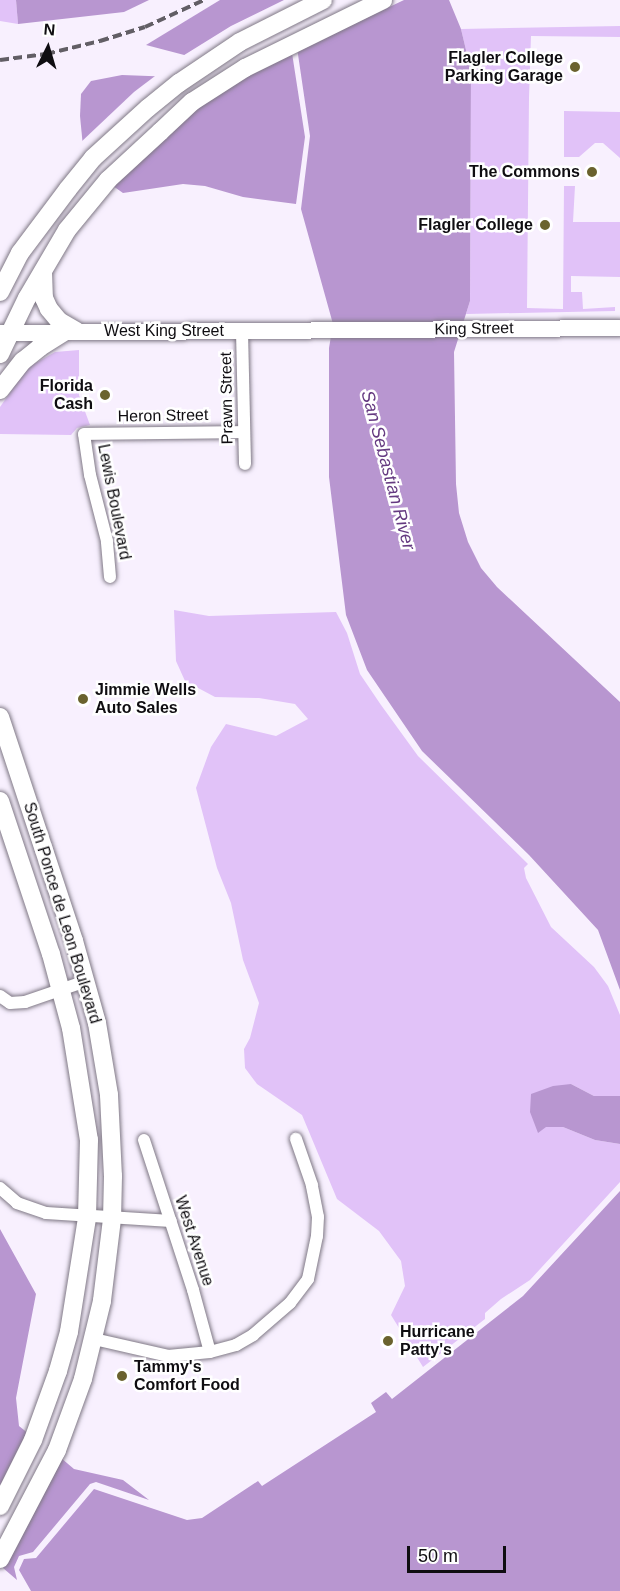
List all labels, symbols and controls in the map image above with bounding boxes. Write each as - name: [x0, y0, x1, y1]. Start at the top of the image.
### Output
- north arrow: [18, 18, 78, 78]
- text: N: [43, 21, 56, 39]
- place label: Flagler College Parking Garage: [445, 48, 563, 86]
- marker: Flagler College Parking Garage: [568, 60, 582, 74]
- place label: The Commons: [469, 162, 580, 182]
- marker: The Commons: [585, 165, 599, 179]
- place label: Flagler College: [418, 215, 533, 235]
- marker: Flagler College: [538, 218, 552, 232]
- street label: King Street: [434, 319, 514, 339]
- street label: West King Street: [104, 321, 224, 341]
- street label: Prawn Street: [217, 352, 237, 444]
- place label: Florida Cash: [40, 376, 93, 414]
- marker: Florida Cash: [98, 388, 112, 402]
- water label: San Sebastian River: [356, 388, 420, 552]
- street label: Heron Street: [117, 406, 209, 426]
- street label: Lewis Boulevard: [93, 443, 135, 561]
- place label: Jimmie Wells Auto Sales: [95, 680, 196, 718]
- marker: Jimmie Wells Auto Sales: [76, 692, 90, 706]
- street label: South Ponce de Leon Boulevard: [19, 800, 105, 1026]
- street label: West Avenue: [170, 1193, 218, 1289]
- place label: Hurricane Patty's: [400, 1322, 475, 1360]
- marker: Hurricane Patty's: [381, 1334, 395, 1348]
- place label: Tammy's Comfort Food: [134, 1357, 240, 1395]
- marker: Tammy's Comfort Food: [115, 1369, 129, 1383]
- scale bar: [410, 1534, 509, 1572]
- text: 50 m: [418, 1546, 458, 1566]

